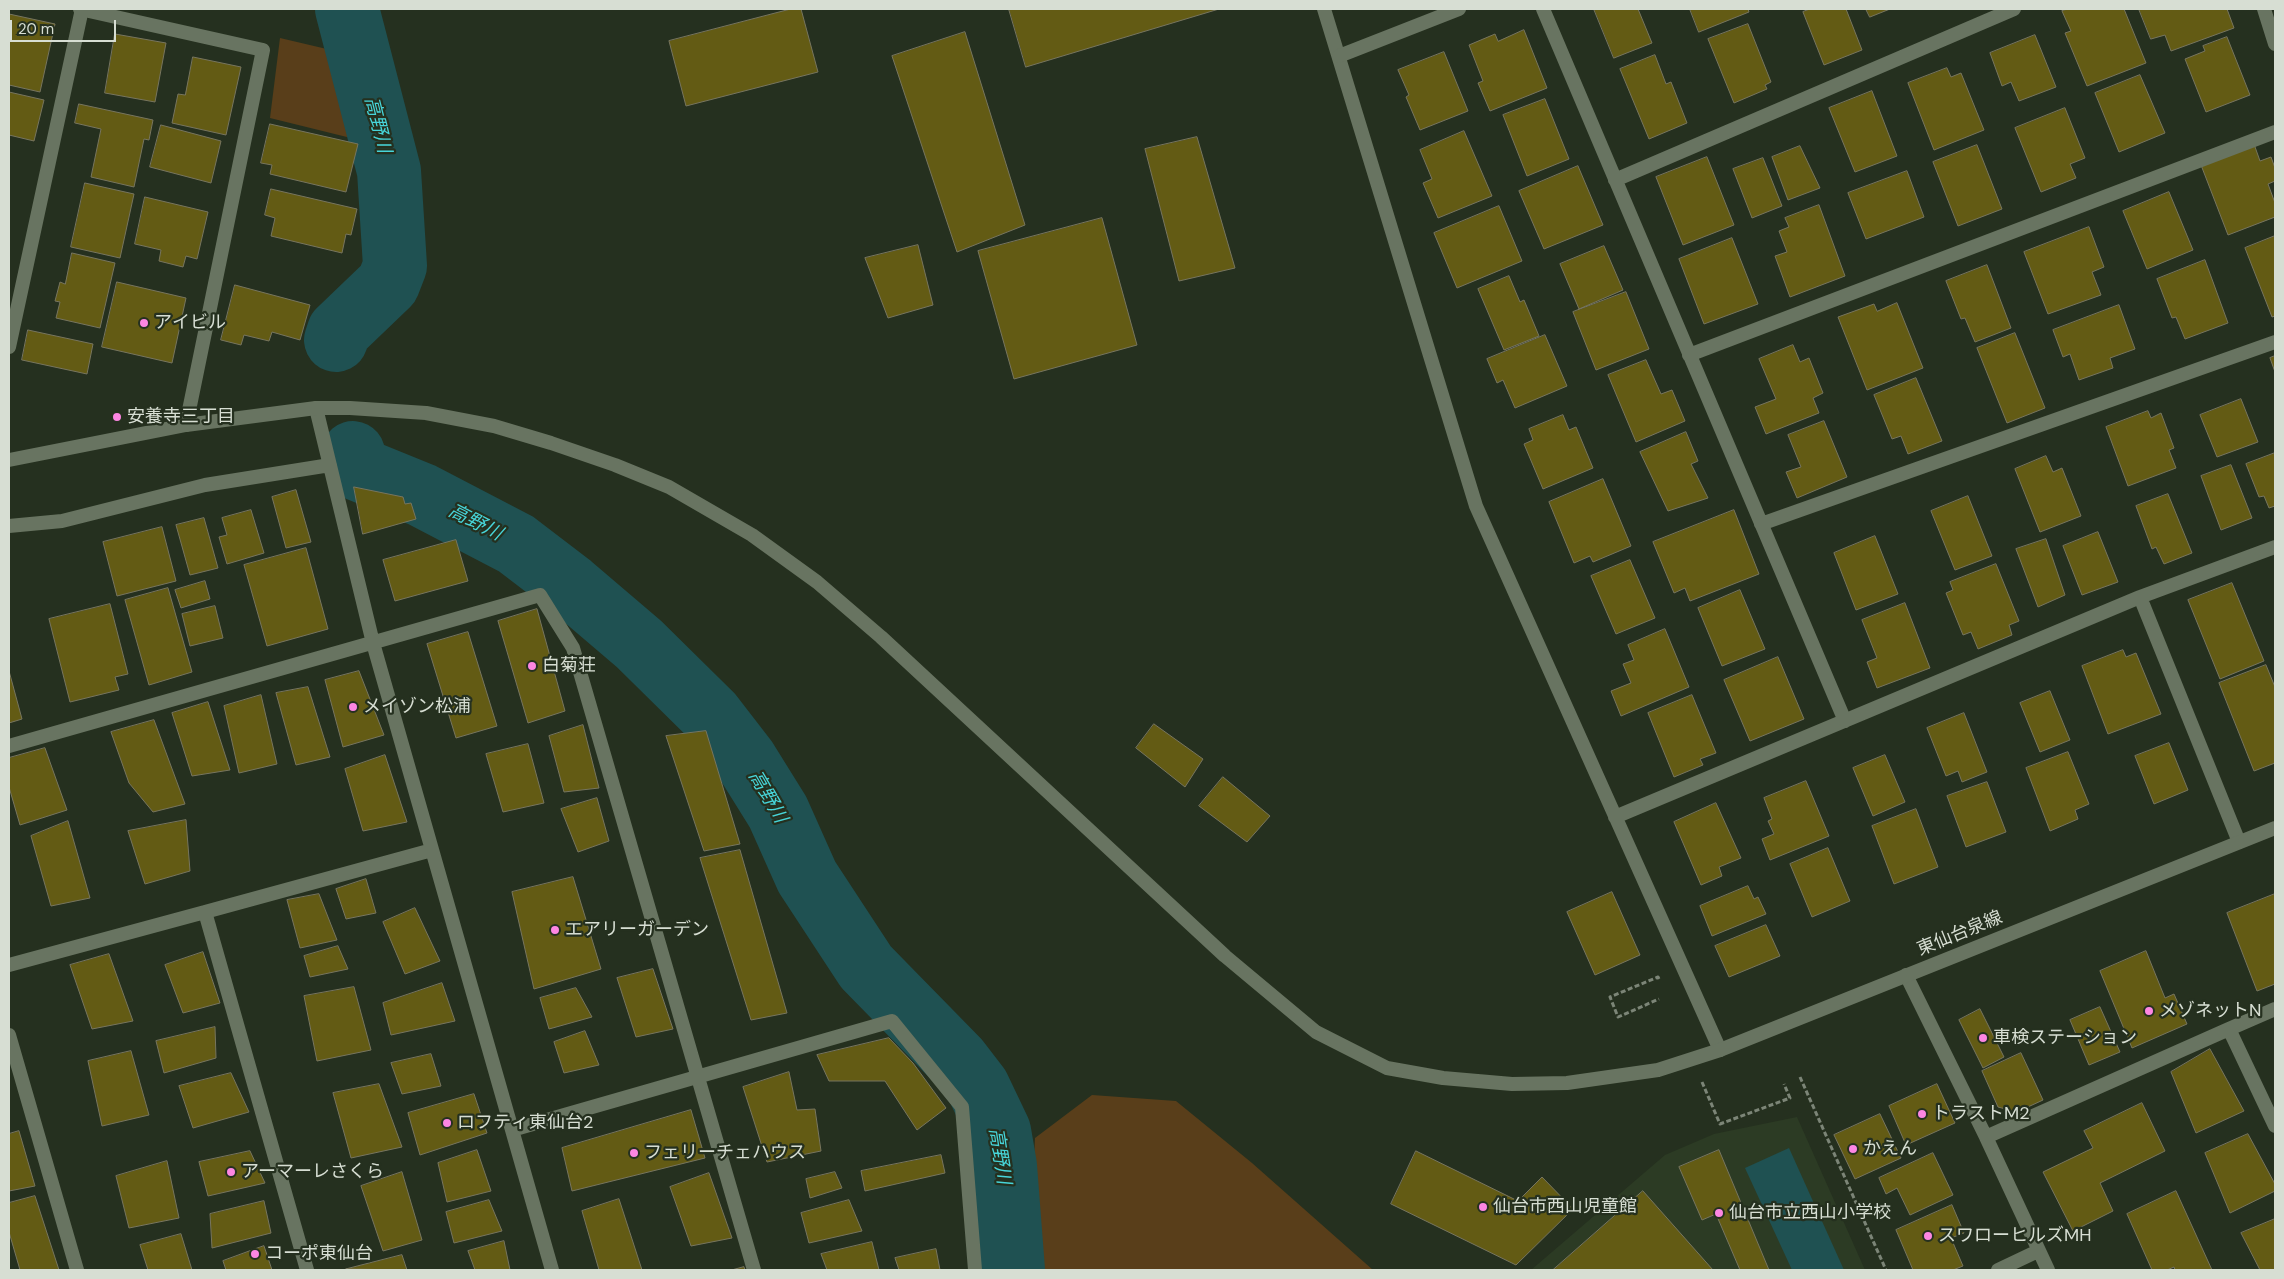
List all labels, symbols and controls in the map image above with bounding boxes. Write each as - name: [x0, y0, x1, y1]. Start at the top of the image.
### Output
- scale bar: [12, 10, 119, 42]
- text: 20 m: [18, 19, 54, 39]
- water label: 高野川: [359, 95, 395, 155]
- place label: アイビル: [154, 312, 226, 334]
- marker: アイビル: [138, 317, 150, 329]
- place label: 安養寺三丁目: [127, 406, 235, 428]
- marker: 安養寺三丁目: [111, 411, 123, 423]
- water label: 高野川: [444, 500, 506, 546]
- place label: 白菊荘: [542, 655, 596, 677]
- marker: 白菊荘: [526, 660, 538, 672]
- place label: メイゾン松浦: [363, 696, 471, 718]
- marker: メイゾン松浦: [347, 701, 359, 713]
- water label: 高野川: [743, 767, 791, 827]
- street label: 東仙台泉線: [1914, 907, 2006, 961]
- place label: エアリーガーデン: [565, 919, 709, 941]
- marker: エアリーガーデン: [549, 924, 561, 936]
- place label: メゾネットN: [2159, 1000, 2261, 1022]
- marker: メゾネットN: [2143, 1005, 2155, 1017]
- place label: 車検ステーション: [1993, 1027, 2137, 1049]
- marker: 車検ステーション: [1977, 1032, 1989, 1044]
- place label: トラストM2: [1932, 1103, 2030, 1125]
- marker: トラストM2: [1916, 1108, 1928, 1120]
- place label: ロフティ東仙台2: [457, 1112, 593, 1134]
- marker: ロフティ東仙台2: [441, 1117, 453, 1129]
- water label: 高野川: [983, 1126, 1015, 1186]
- place label: かえん: [1863, 1138, 1917, 1160]
- place label: フェリーチェハウス: [644, 1142, 806, 1164]
- marker: かえん: [1847, 1143, 1859, 1155]
- marker: フェリーチェハウス: [628, 1147, 640, 1159]
- place label: アーマーレさくら: [241, 1161, 384, 1183]
- marker: アーマーレさくら: [225, 1166, 237, 1178]
- place label: 仙台市西山児童館: [1493, 1196, 1637, 1218]
- marker: 仙台市西山児童館: [1477, 1201, 1489, 1213]
- place label: 仙台市立西山小学校: [1729, 1202, 1891, 1224]
- marker: 仙台市立西山小学校: [1713, 1207, 1725, 1219]
- place label: スワローヒルズMH: [1938, 1225, 2091, 1247]
- marker: スワローヒルズMH: [1922, 1230, 1934, 1242]
- place label: コーポ東仙台: [265, 1243, 373, 1265]
- marker: コーポ東仙台: [249, 1248, 261, 1260]

